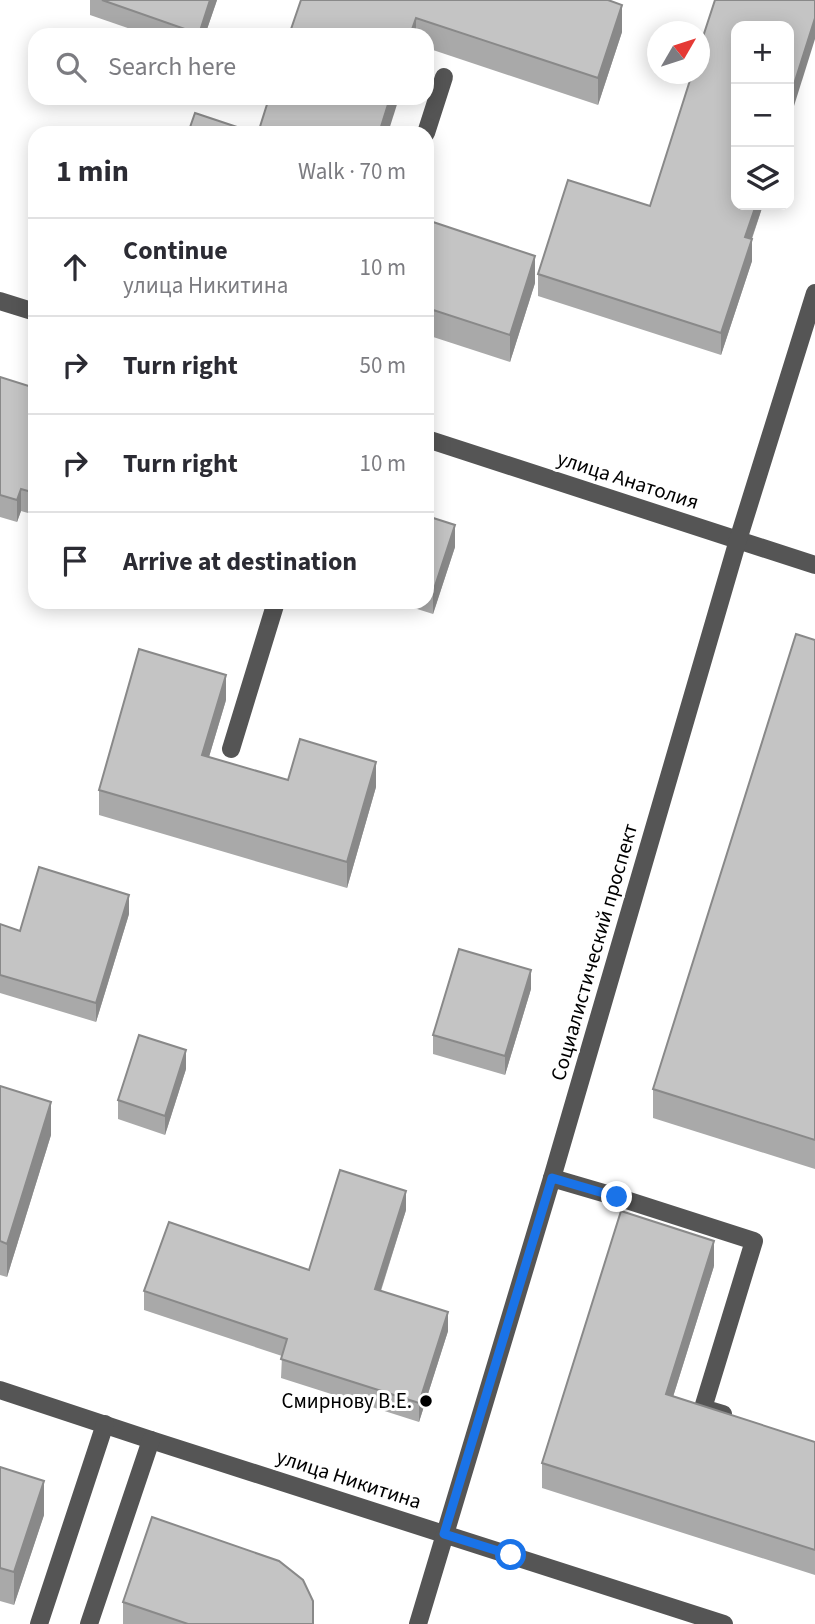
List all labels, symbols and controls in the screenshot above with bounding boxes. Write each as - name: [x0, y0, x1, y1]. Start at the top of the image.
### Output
- north arrow: [647, 21, 710, 84]
- map controls: [731, 21, 794, 210]
- button: +: [731, 21, 794, 84]
- search box: [28, 28, 434, 105]
- icon: search: [52, 48, 90, 86]
- text: Search here: [108, 48, 236, 85]
- button: −: [731, 84, 794, 147]
- button: layers: [731, 147, 794, 210]
- text: 1 min: [56, 150, 129, 193]
- text: Walk · 70 m: [298, 155, 406, 188]
- text: Continue: [123, 232, 228, 269]
- icon: ahead: [56, 248, 94, 286]
- text: 10 m: [359, 251, 406, 284]
- text: улица Никитина: [123, 269, 288, 302]
- icon: right: [56, 346, 94, 384]
- text: Turn right: [123, 347, 238, 384]
- text: 50 m: [359, 349, 406, 382]
- street label: улица Анатолия: [553, 443, 703, 517]
- icon: right: [56, 444, 94, 482]
- text: Turn right: [123, 445, 238, 482]
- text: 10 m: [359, 447, 406, 480]
- icon: arrive: [56, 542, 94, 580]
- text: Arrive at destination: [123, 543, 357, 580]
- street label: Социалистический проспект: [543, 819, 645, 1084]
- route end: [601, 1181, 632, 1212]
- place label: Смирнову В.Е.: [282, 1386, 412, 1416]
- marker: Смирнову В.Е.: [418, 1393, 434, 1409]
- street label: улица Никитина: [273, 1441, 425, 1517]
- route start: [495, 1539, 526, 1570]

